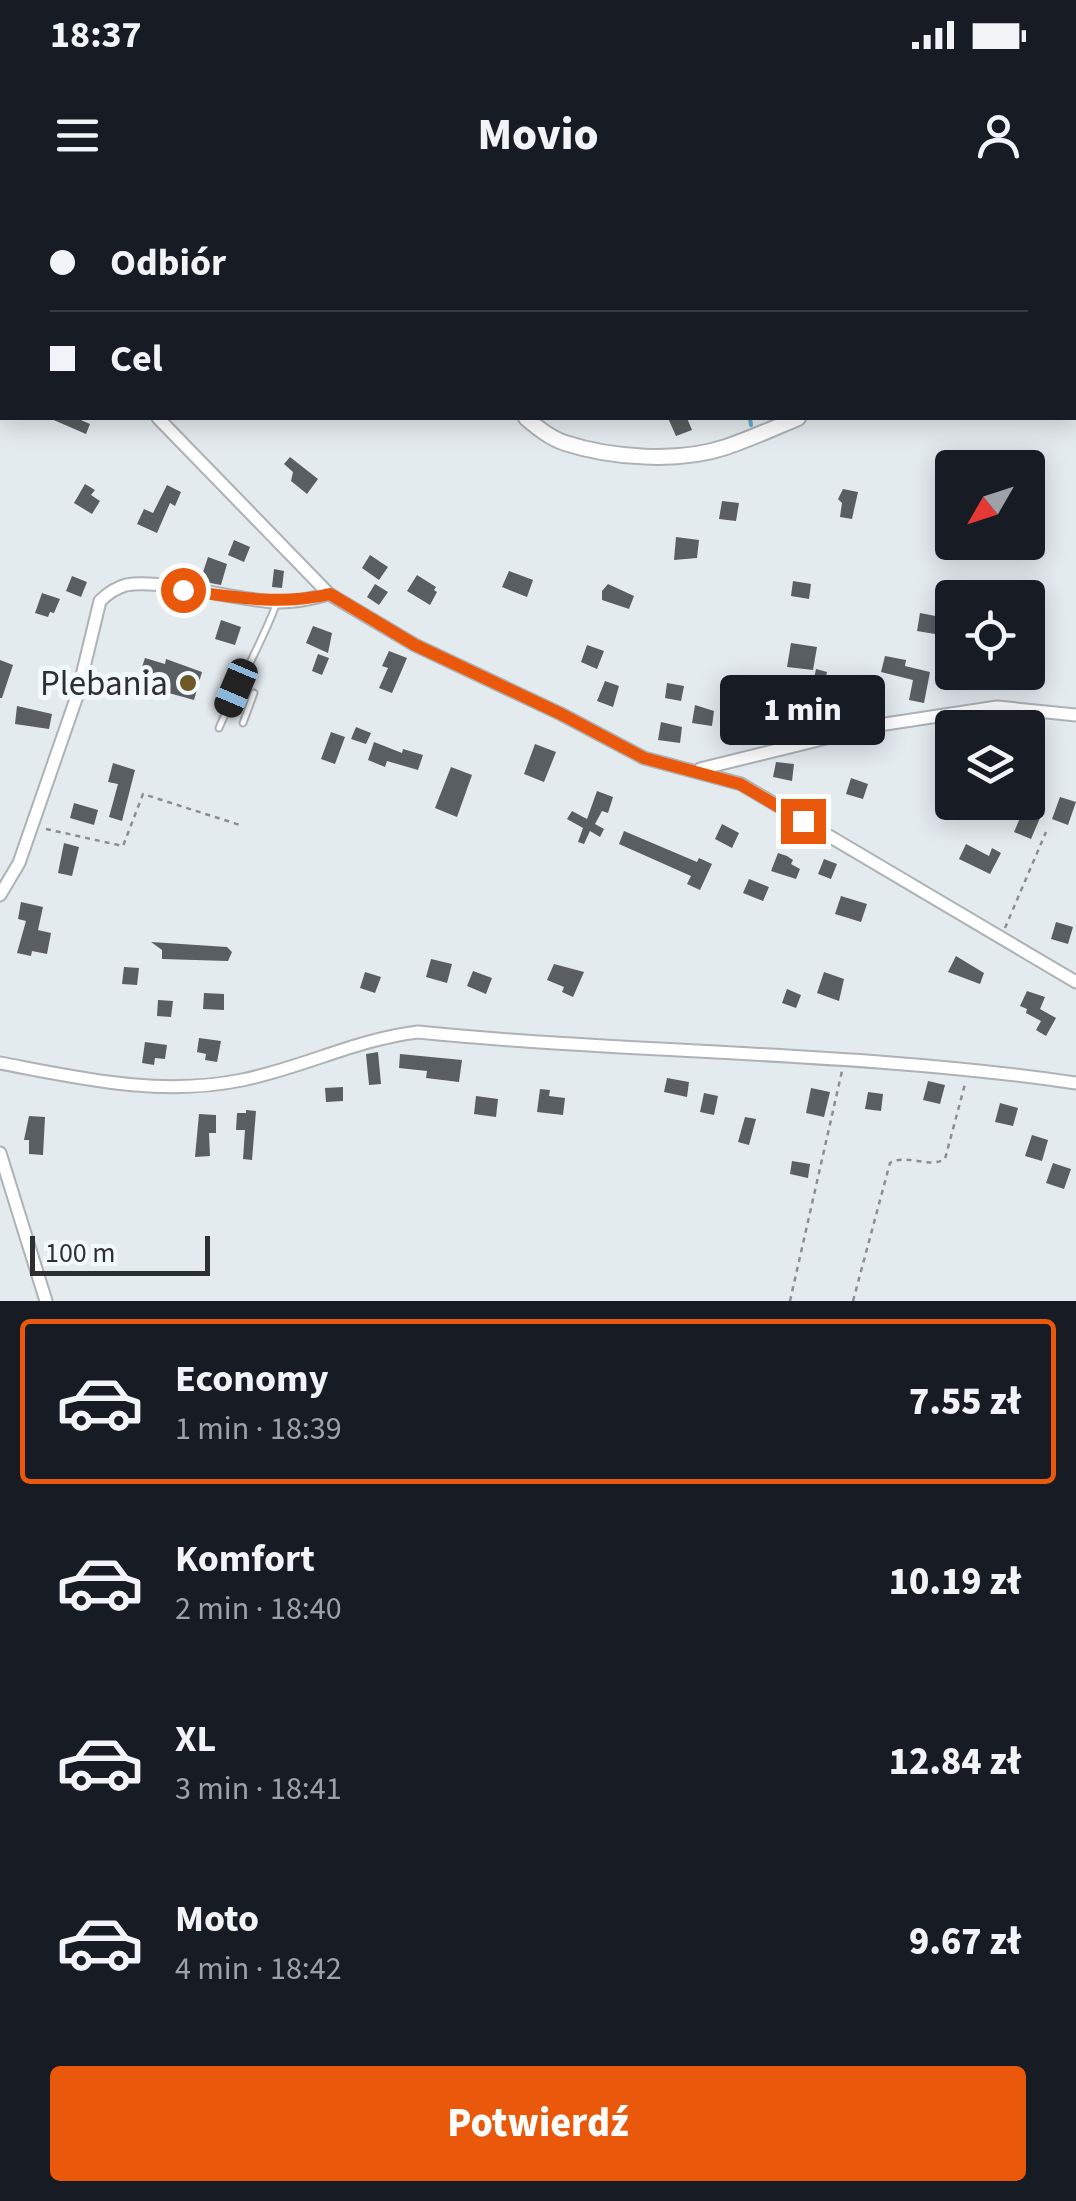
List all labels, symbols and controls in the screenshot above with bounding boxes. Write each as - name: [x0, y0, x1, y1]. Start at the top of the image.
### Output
- text: 18:37: [50, 8, 142, 62]
- text: Movio: [477, 103, 599, 167]
- icon: menu: [50, 108, 105, 163]
- icon: person: [971, 108, 1026, 163]
- text: Odbiór: [110, 236, 226, 290]
- text: Cel: [110, 332, 163, 386]
- north arrow: [935, 450, 1045, 560]
- map controls: [935, 450, 1045, 820]
- route start: [161, 568, 206, 613]
- button: locate: [935, 580, 1045, 690]
- car: [210, 655, 262, 721]
- place label: Plebania: [40, 659, 168, 709]
- marker: Plebania: [177, 672, 199, 694]
- callout: 1 min: [720, 676, 886, 746]
- text: 1 min: [763, 687, 842, 733]
- button: layers: [935, 710, 1045, 820]
- route end: [781, 799, 826, 844]
- scale bar: [30, 1231, 210, 1276]
- text: 100 m: [45, 1233, 116, 1273]
- text: Economy: [175, 1352, 328, 1406]
- icon: car: [55, 1357, 145, 1447]
- text: 7.55 zł: [909, 1375, 1021, 1429]
- text: 1 min · 18:39: [175, 1406, 342, 1452]
- text: Komfort: [175, 1532, 315, 1586]
- icon: car: [55, 1537, 145, 1627]
- text: 10.19 zł: [889, 1555, 1021, 1609]
- text: 2 min · 18:40: [175, 1586, 342, 1632]
- text: XL: [175, 1712, 216, 1766]
- icon: car: [55, 1717, 145, 1807]
- text: 12.84 zł: [889, 1735, 1021, 1789]
- text: 3 min · 18:41: [175, 1766, 342, 1812]
- text: Moto: [175, 1892, 259, 1946]
- icon: car: [55, 1897, 145, 1987]
- text: 9.67 zł: [909, 1915, 1021, 1969]
- text: 4 min · 18:42: [175, 1946, 342, 1992]
- button: Potwierdź: [50, 2066, 1026, 2181]

